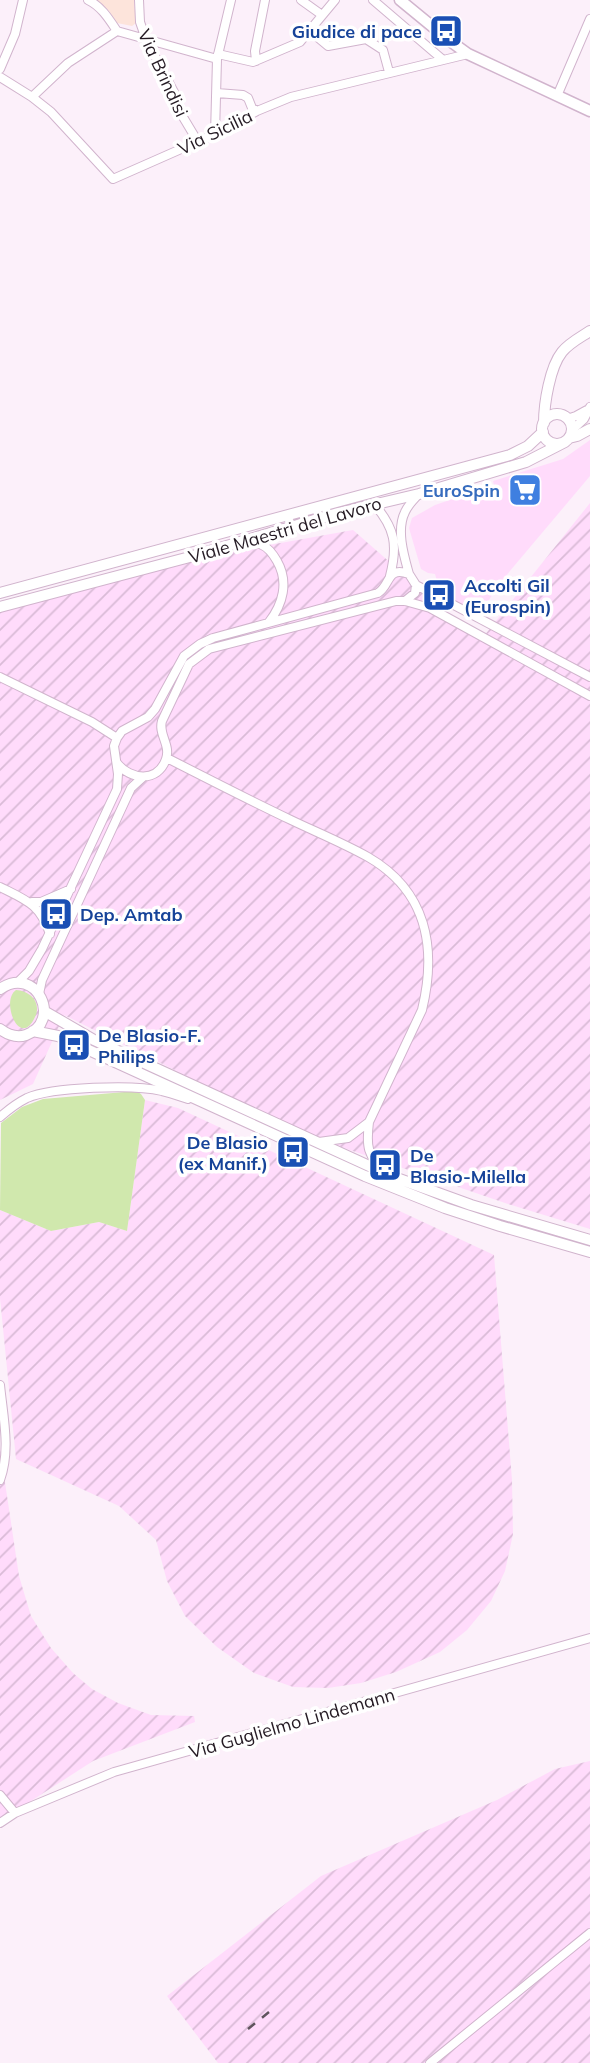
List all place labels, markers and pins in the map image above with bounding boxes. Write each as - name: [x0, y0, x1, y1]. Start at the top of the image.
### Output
- bus stop icon: Giudice di pace: [427, 12, 465, 50]
- place label: Giudice di pace: [292, 20, 422, 43]
- supermarket icon: EuroSpin: [506, 471, 544, 509]
- place label: EuroSpin: [423, 479, 500, 502]
- place label: Accolti Gil (Eurospin): [464, 574, 552, 618]
- bus stop icon: Accolti Gil (Eurospin): [420, 576, 458, 614]
- bus stop icon: Dep. Amtab: [37, 895, 75, 933]
- place label: Dep. Amtab: [80, 903, 183, 926]
- place label: De Blasio-F. Philips: [98, 1024, 202, 1068]
- bus stop icon: De Blasio-F. Philips: [55, 1026, 93, 1064]
- place label: De Blasio (ex Manif.): [178, 1131, 268, 1175]
- bus stop icon: De Blasio (ex Manif.): [274, 1133, 312, 1171]
- place label: De Blasio-Milella: [410, 1144, 526, 1188]
- bus stop icon: De Blasio-Milella: [366, 1146, 404, 1184]

